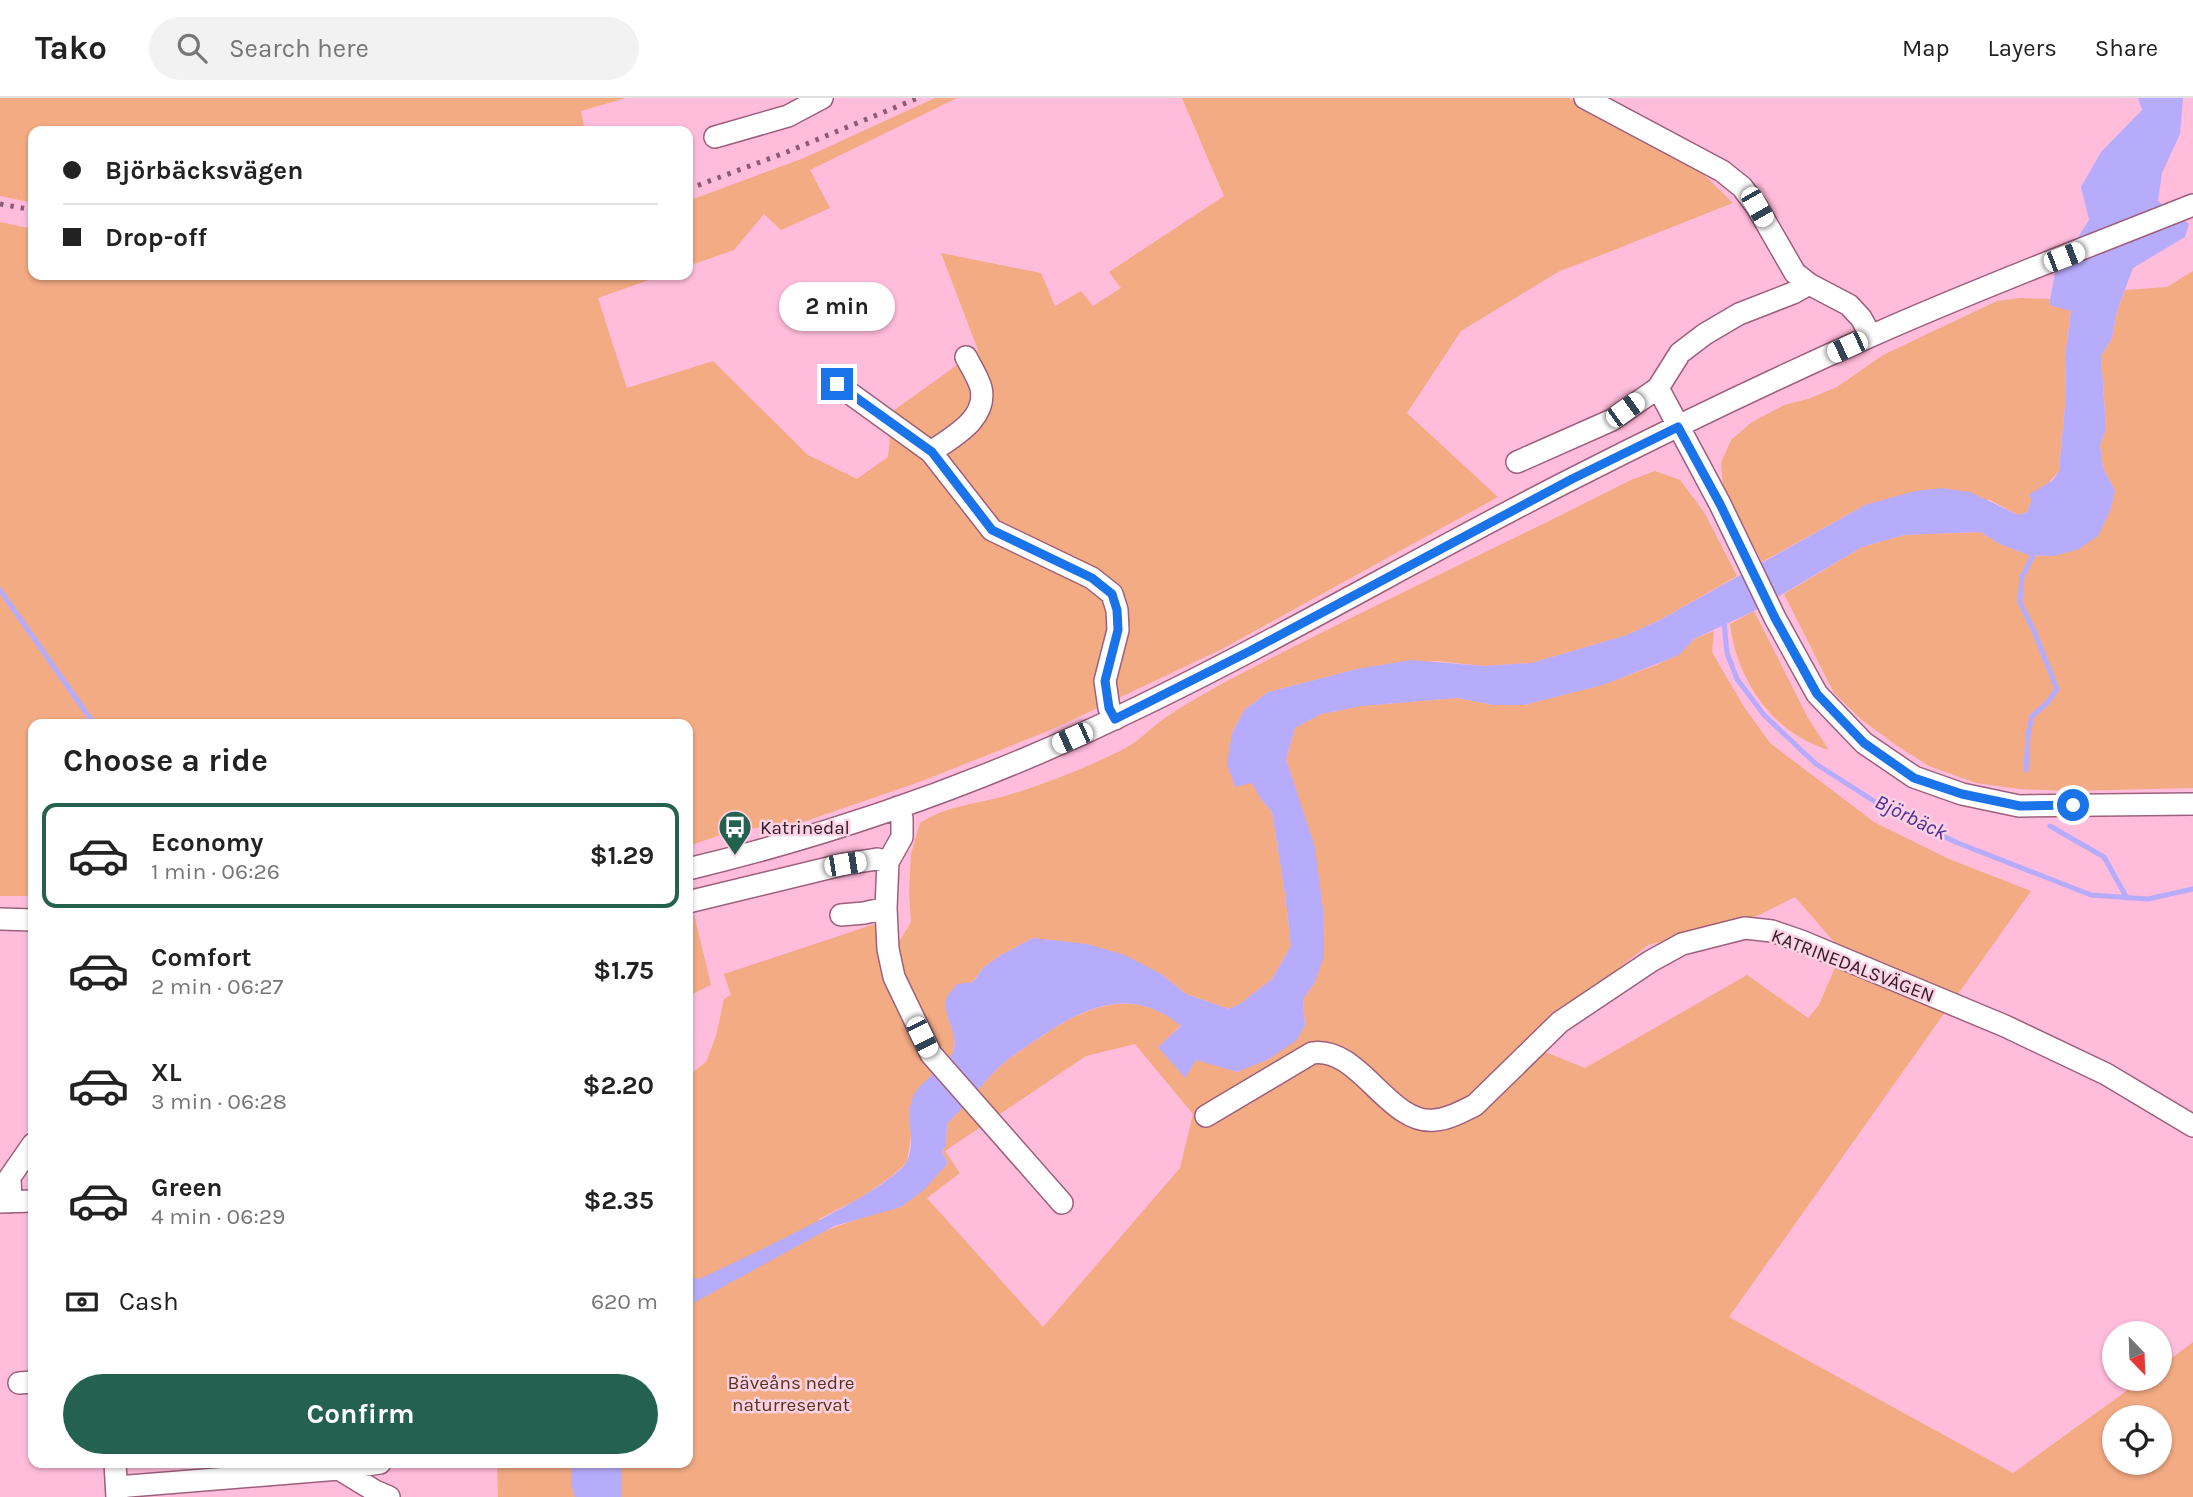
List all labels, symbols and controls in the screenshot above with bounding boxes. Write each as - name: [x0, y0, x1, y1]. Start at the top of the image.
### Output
- search box: [149, 17, 639, 80]
- text: Tako: [35, 29, 107, 67]
- icon: search: [173, 29, 211, 67]
- text: Search here: [229, 33, 369, 64]
- text: Map: [1902, 34, 1950, 62]
- text: Layers: [1988, 34, 2057, 62]
- text: Share: [2095, 34, 2158, 62]
- text: Björbäcksvägen: [105, 155, 303, 186]
- car: [1738, 184, 1777, 230]
- text: Drop-off: [105, 222, 207, 253]
- car: [2041, 240, 2088, 274]
- callout: 2 min: [779, 282, 895, 331]
- text: 2 min: [805, 293, 869, 320]
- car: [1824, 329, 1871, 365]
- route end: [821, 368, 853, 400]
- car: [1602, 389, 1649, 431]
- car: [1049, 720, 1096, 756]
- text: Choose a ride: [63, 742, 268, 779]
- water label: Björbäck: [1871, 789, 1951, 845]
- route start: [2057, 789, 2089, 821]
- bus stop icon: Katrinedal: [716, 808, 754, 857]
- place label: Katrinedal: [760, 817, 850, 839]
- icon: car: [67, 824, 130, 887]
- text: Economy: [151, 827, 263, 858]
- text: $1.29: [590, 840, 654, 871]
- car: [823, 850, 868, 878]
- text: 1 min · 06:26: [151, 858, 280, 885]
- street label: KATRINEDALSVÄGEN: [1768, 925, 1937, 1007]
- icon: car: [67, 939, 130, 1002]
- text: Comfort: [151, 942, 252, 973]
- text: $1.75: [593, 955, 654, 986]
- text: 2 min · 06:27: [151, 973, 283, 1000]
- car: [904, 1014, 941, 1060]
- icon: car: [67, 1054, 130, 1117]
- text: XL: [151, 1057, 182, 1088]
- text: $2.20: [583, 1070, 654, 1101]
- text: 3 min · 06:28: [151, 1088, 287, 1115]
- icon: car: [67, 1169, 130, 1232]
- text: Green: [151, 1172, 223, 1203]
- text: $2.35: [583, 1185, 654, 1216]
- text: 4 min · 06:29: [151, 1203, 285, 1230]
- icon: cash: [63, 1283, 101, 1321]
- text: Cash: [119, 1286, 179, 1317]
- text: 620 m: [591, 1288, 658, 1315]
- north arrow: [2102, 1321, 2172, 1391]
- map controls: [2102, 1321, 2172, 1475]
- park label: Bäveåns nedre naturreservat: [727, 1372, 855, 1416]
- button: Confirm: [63, 1374, 658, 1454]
- button: locate: [2102, 1405, 2172, 1475]

